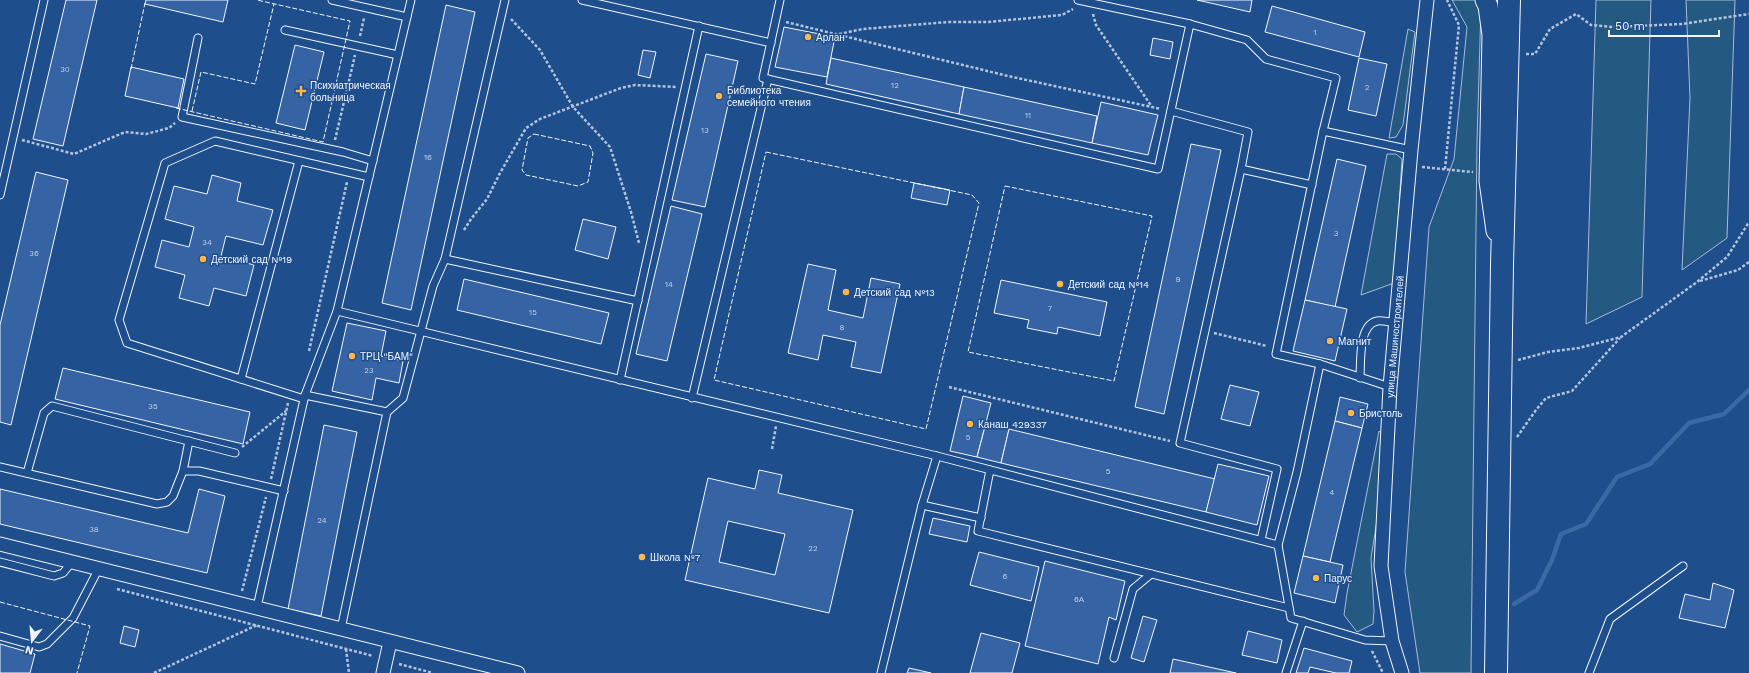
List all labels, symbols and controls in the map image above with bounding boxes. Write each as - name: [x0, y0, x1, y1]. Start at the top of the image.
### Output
- scale bar: [1609, 12, 1719, 38]
- text: 50 m: [1615, 19, 1645, 33]
- house number: 1: [1313, 28, 1317, 37]
- marker: Арлан: [803, 32, 813, 42]
- place label: Арлан: [816, 32, 845, 43]
- house number: 30: [60, 65, 70, 74]
- place label: Психиатрическая больница: [310, 80, 391, 103]
- house number: 12: [891, 81, 899, 90]
- house number: 2: [1365, 83, 1370, 92]
- marker: Психиатрическая больница: [295, 85, 307, 97]
- place label: Библиотека семейного чтения: [727, 85, 811, 108]
- marker: Библиотека семейного чтения: [714, 91, 724, 101]
- house number: 11: [1025, 111, 1031, 120]
- house number: 13: [701, 126, 709, 135]
- house number: 16: [424, 153, 432, 162]
- house number: 3: [1334, 229, 1339, 238]
- house number: 34: [202, 238, 212, 247]
- house number: 36: [29, 249, 39, 258]
- marker: Детский сад №19: [198, 254, 208, 264]
- place label: Детский сад №19: [211, 254, 292, 265]
- house number: 9: [1176, 275, 1181, 284]
- street label: улица Машиностроителей: [1384, 275, 1405, 398]
- marker: Детский сад №14: [1055, 279, 1065, 289]
- place label: Детский сад №14: [1068, 279, 1149, 290]
- house number: 14: [665, 280, 673, 289]
- marker: Детский сад №13: [841, 287, 851, 297]
- place label: Детский сад №13: [854, 287, 935, 298]
- house number: 7: [1048, 304, 1053, 313]
- house number: 15: [529, 308, 537, 317]
- house number: 8: [840, 323, 845, 332]
- marker: Магнит: [1325, 336, 1335, 346]
- place label: Магнит: [1338, 336, 1372, 347]
- marker: ТРЦ "БАМ": [347, 351, 357, 361]
- place label: ТРЦ "БАМ": [360, 351, 413, 362]
- house number: 23: [364, 366, 374, 375]
- house number: 35: [148, 402, 158, 411]
- marker: Бристоль: [1346, 408, 1356, 418]
- place label: Бристоль: [1359, 408, 1403, 419]
- marker: Канаш 429337: [965, 419, 975, 429]
- place label: Канаш 429337: [978, 419, 1047, 430]
- house number: 5: [966, 433, 971, 442]
- house number: 5: [1106, 467, 1111, 476]
- house number: 4: [1330, 488, 1335, 497]
- house number: 24: [317, 516, 327, 525]
- house number: 38: [89, 525, 99, 534]
- house number: 22: [808, 544, 818, 553]
- marker: Школа №7: [637, 552, 647, 562]
- place label: Школа №7: [650, 552, 701, 563]
- house number: 6: [1003, 572, 1008, 581]
- marker: Парус: [1311, 573, 1321, 583]
- place label: Парус: [1324, 573, 1352, 584]
- house number: 6А: [1074, 595, 1085, 604]
- north arrow: [12, 621, 52, 661]
- text: N: [24, 643, 35, 658]

